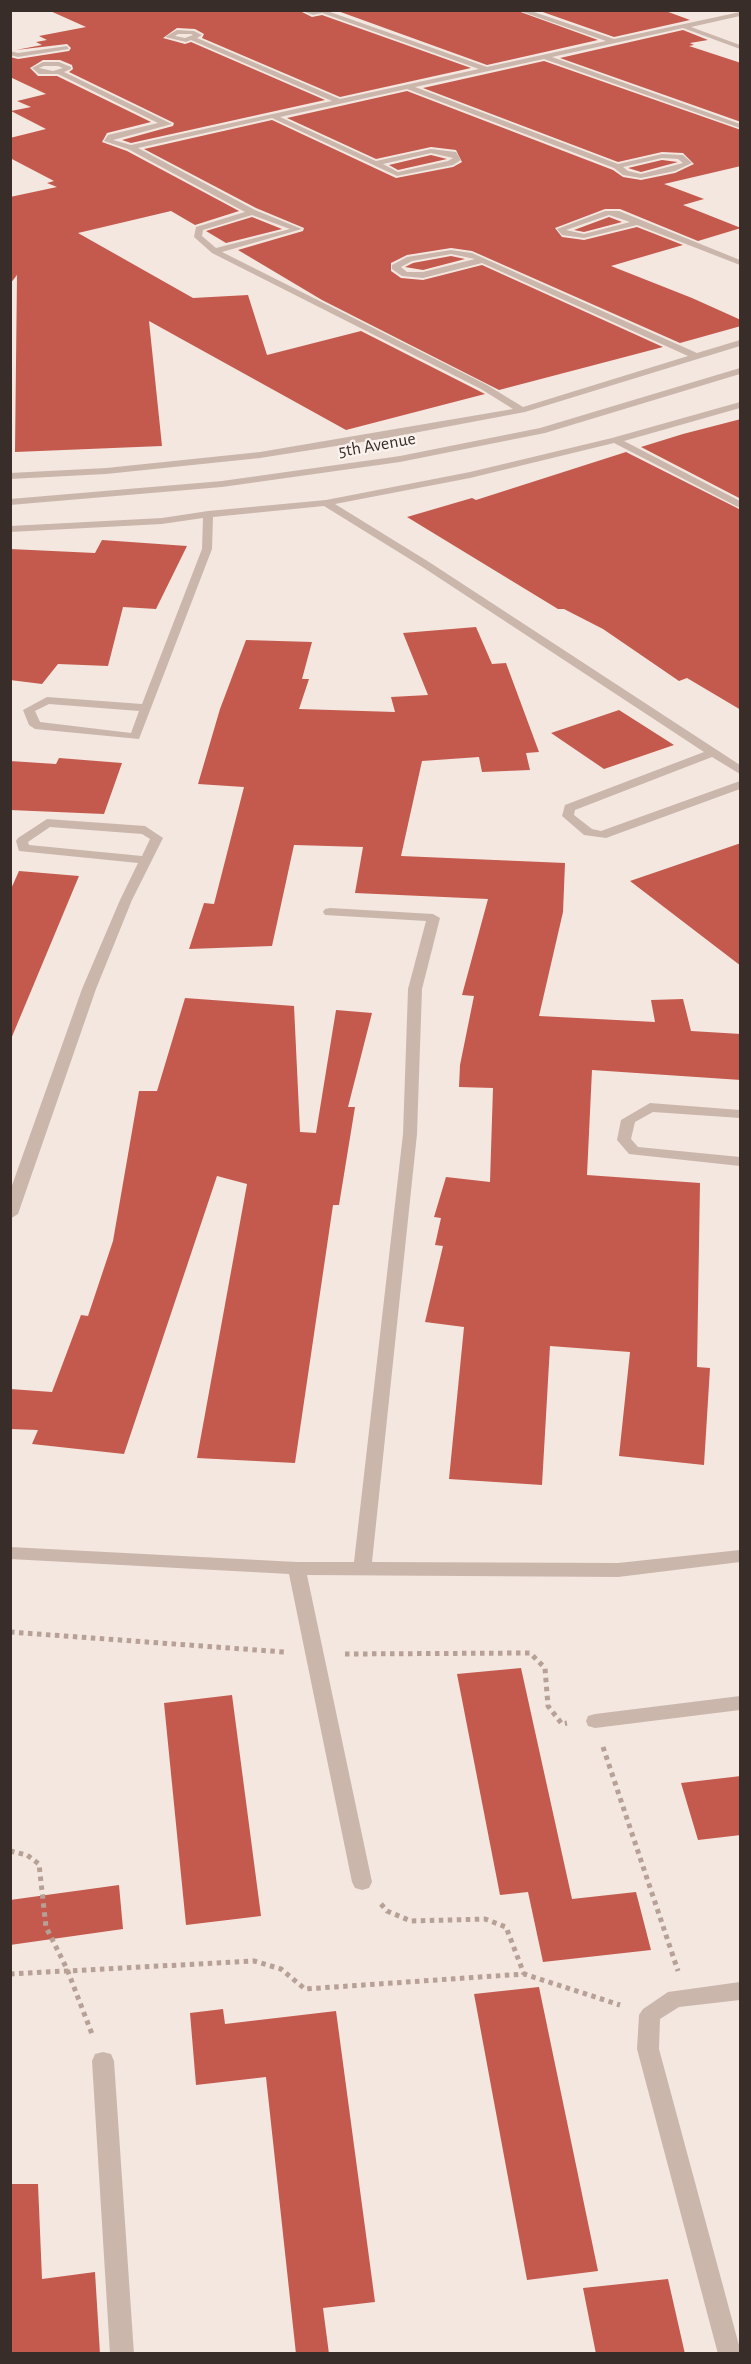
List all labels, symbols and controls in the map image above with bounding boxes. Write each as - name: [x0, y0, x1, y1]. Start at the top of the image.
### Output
- street label: 5th Avenue: [337, 428, 417, 462]

